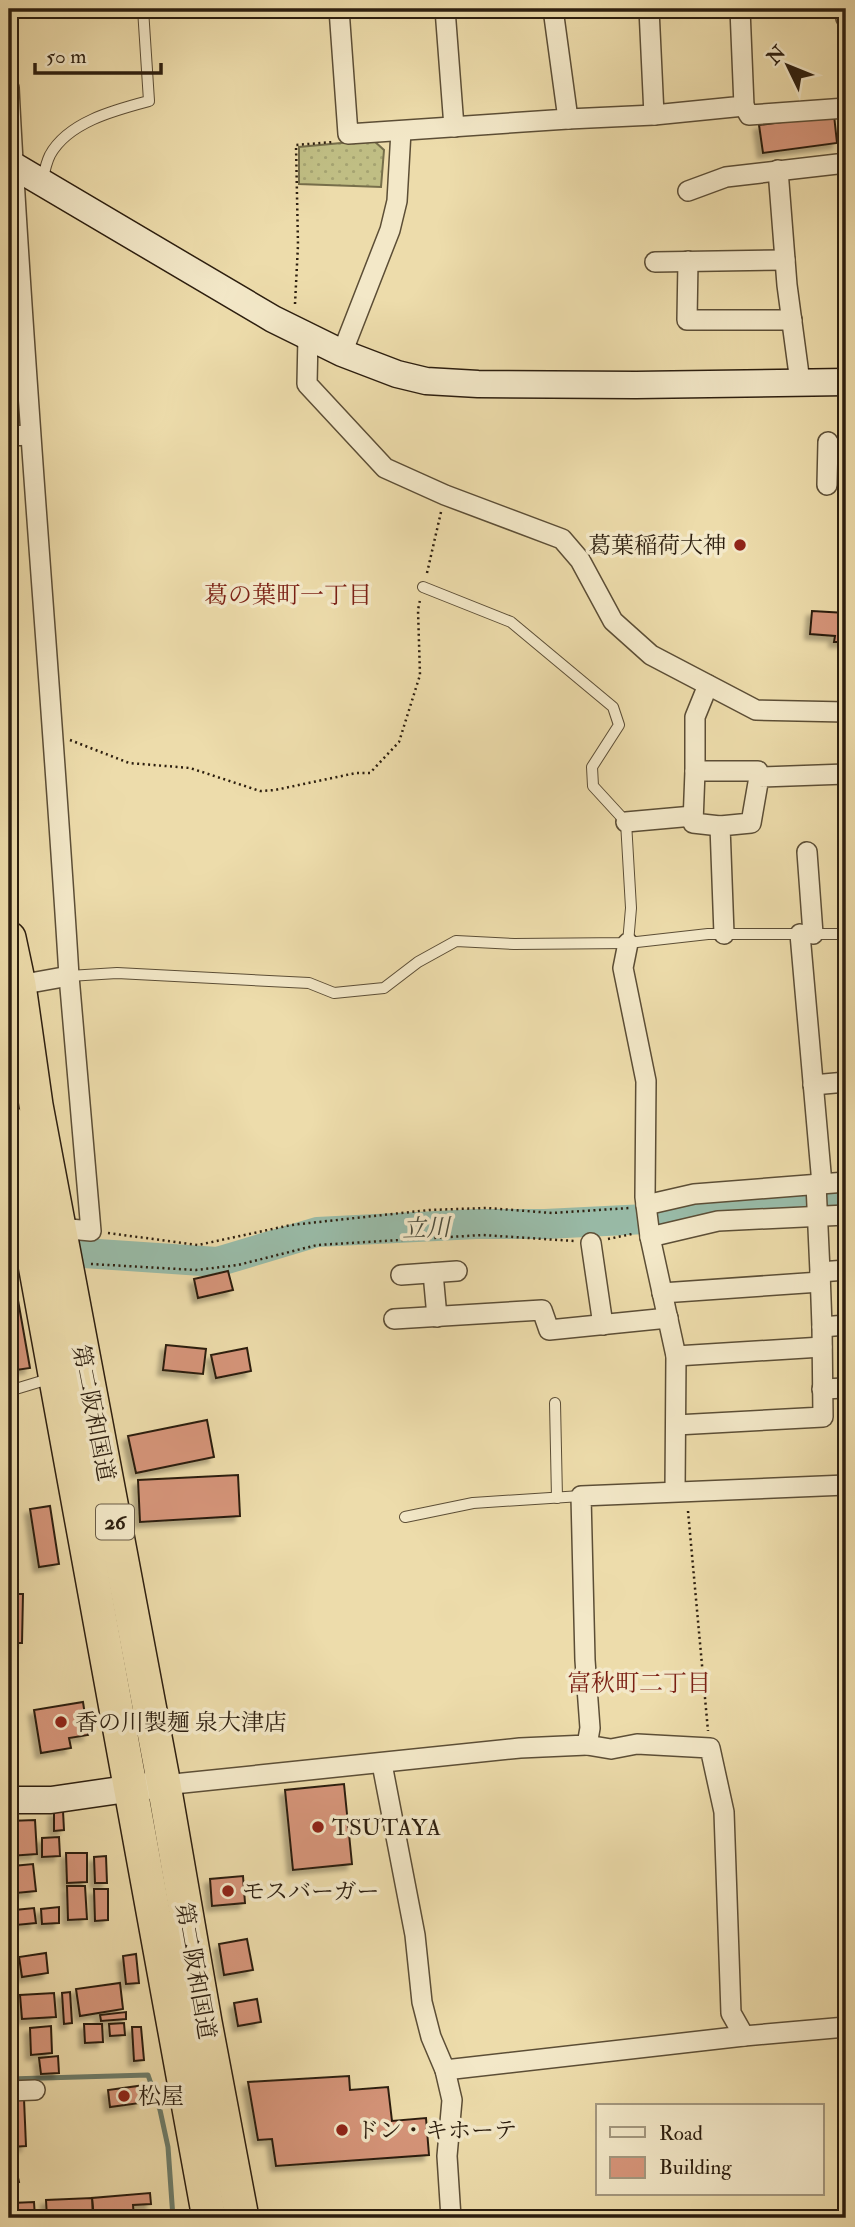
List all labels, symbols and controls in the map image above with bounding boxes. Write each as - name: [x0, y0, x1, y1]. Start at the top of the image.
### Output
- scale bar: [35, 32, 161, 76]
- north arrow: [754, 32, 824, 102]
- text: N: [761, 40, 792, 70]
- text: 50 m: [46, 43, 87, 70]
- place label: 葛葉稲荷大神: [588, 531, 726, 560]
- marker: 葛葉稲荷大神: [732, 537, 748, 553]
- district label: 葛の葉町一丁目: [204, 580, 372, 611]
- water label: 立川: [401, 1212, 454, 1245]
- street label: 第二阪和国道: [66, 1343, 121, 1484]
- road number: 26: [96, 1504, 134, 1540]
- district label: 富秋町二丁目: [567, 1668, 711, 1699]
- place label: 香の川製麺 泉大津店: [75, 1708, 287, 1737]
- marker: 香の川製麺 泉大津店: [53, 1714, 69, 1730]
- place label: TSUTAYA: [332, 1813, 441, 1842]
- marker: TSUTAYA: [310, 1819, 326, 1835]
- place label: モスバーガー: [242, 1877, 380, 1906]
- marker: モスバーガー: [220, 1883, 236, 1899]
- street label: 第二阪和国道: [169, 1901, 222, 2042]
- place label: 松屋: [138, 2082, 184, 2111]
- marker: 松屋: [116, 2088, 132, 2104]
- legend: [596, 2104, 824, 2196]
- place label: ドン・キホーテ: [356, 2116, 517, 2145]
- text: Road: [659, 2120, 704, 2147]
- marker: ドン・キホーテ: [334, 2122, 350, 2138]
- text: Building: [659, 2154, 732, 2181]

